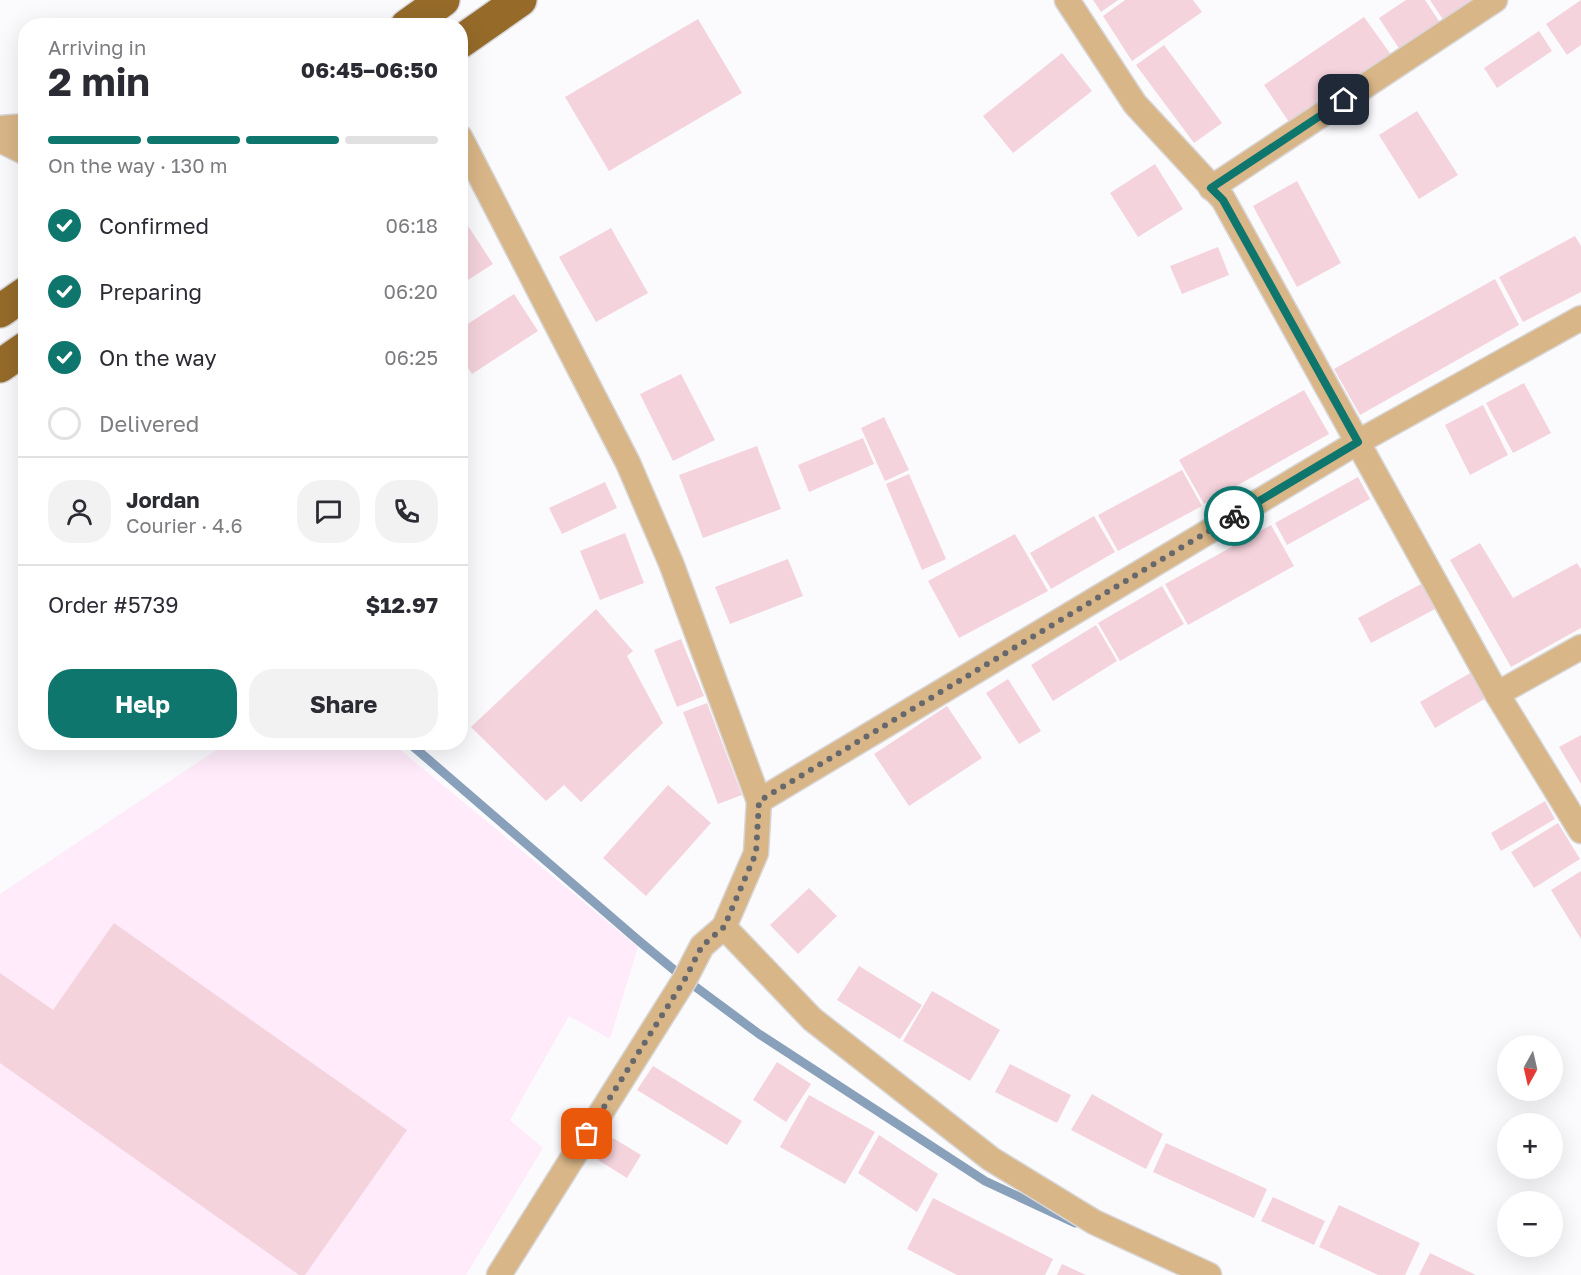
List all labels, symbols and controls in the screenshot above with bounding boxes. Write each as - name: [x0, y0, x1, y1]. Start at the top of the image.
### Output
- text: Arriving in: [48, 35, 146, 59]
- text: 06:45–06:50: [301, 56, 438, 83]
- text: 2 min: [48, 58, 150, 105]
- pin: [1318, 74, 1369, 125]
- icon: home: [1327, 83, 1360, 116]
- text: On the way · 130 m: [48, 153, 227, 177]
- icon: check: [48, 209, 81, 242]
- text: Confirmed: [99, 212, 209, 239]
- text: 06:18: [386, 213, 438, 237]
- icon: check: [48, 275, 81, 308]
- text: Preparing: [99, 278, 202, 305]
- text: 06:20: [384, 279, 438, 303]
- icon: check: [48, 341, 81, 374]
- text: On the way: [99, 344, 217, 371]
- text: 06:25: [384, 345, 438, 369]
- text: Delivered: [99, 410, 199, 437]
- button: person: [48, 480, 111, 543]
- button: chat: [297, 480, 360, 543]
- button: phone: [375, 480, 438, 543]
- text: Jordan: [126, 486, 200, 513]
- courier: [1204, 486, 1264, 546]
- icon: bike: [1218, 500, 1251, 533]
- text: Courier · 4.6: [126, 513, 243, 537]
- text: Order #5739: [48, 591, 179, 618]
- text: $12.97: [366, 591, 438, 618]
- button: Help: [48, 669, 237, 738]
- button: Share: [249, 669, 438, 738]
- north arrow: [1497, 1035, 1563, 1101]
- map controls: [1497, 1035, 1563, 1257]
- pin: [561, 1108, 612, 1159]
- button: +: [1497, 1113, 1563, 1179]
- icon: bag: [570, 1117, 603, 1150]
- button: −: [1497, 1191, 1563, 1257]

